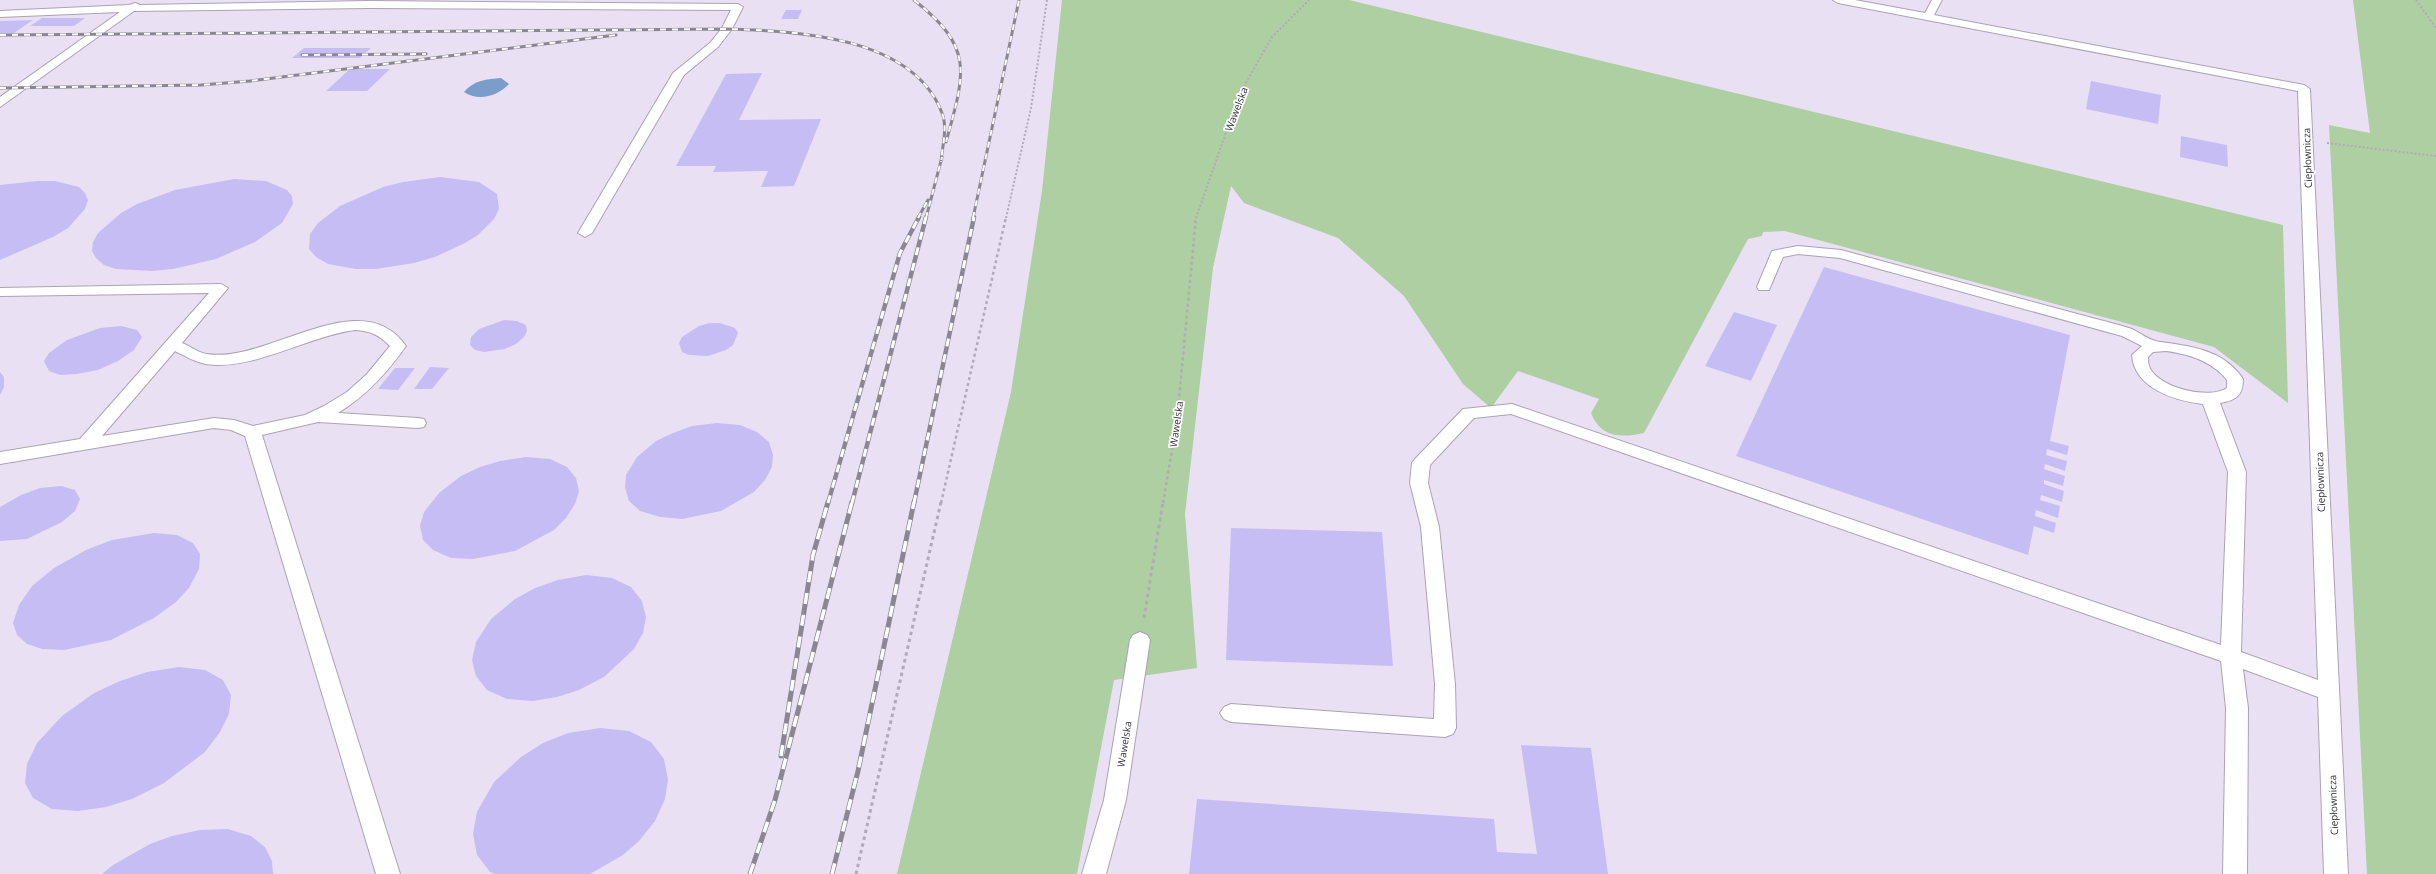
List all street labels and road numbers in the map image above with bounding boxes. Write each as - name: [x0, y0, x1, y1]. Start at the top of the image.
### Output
- street label: Wawelska: [1221, 85, 1251, 133]
- street label: Ciepłownicza: [2299, 128, 2315, 188]
- street label: Wawelska: [1166, 400, 1186, 448]
- street label: Ciepłownicza: [2312, 452, 2328, 512]
- street label: Wawelska: [1113, 720, 1135, 768]
- street label: Ciepłownicza: [2325, 775, 2341, 835]

